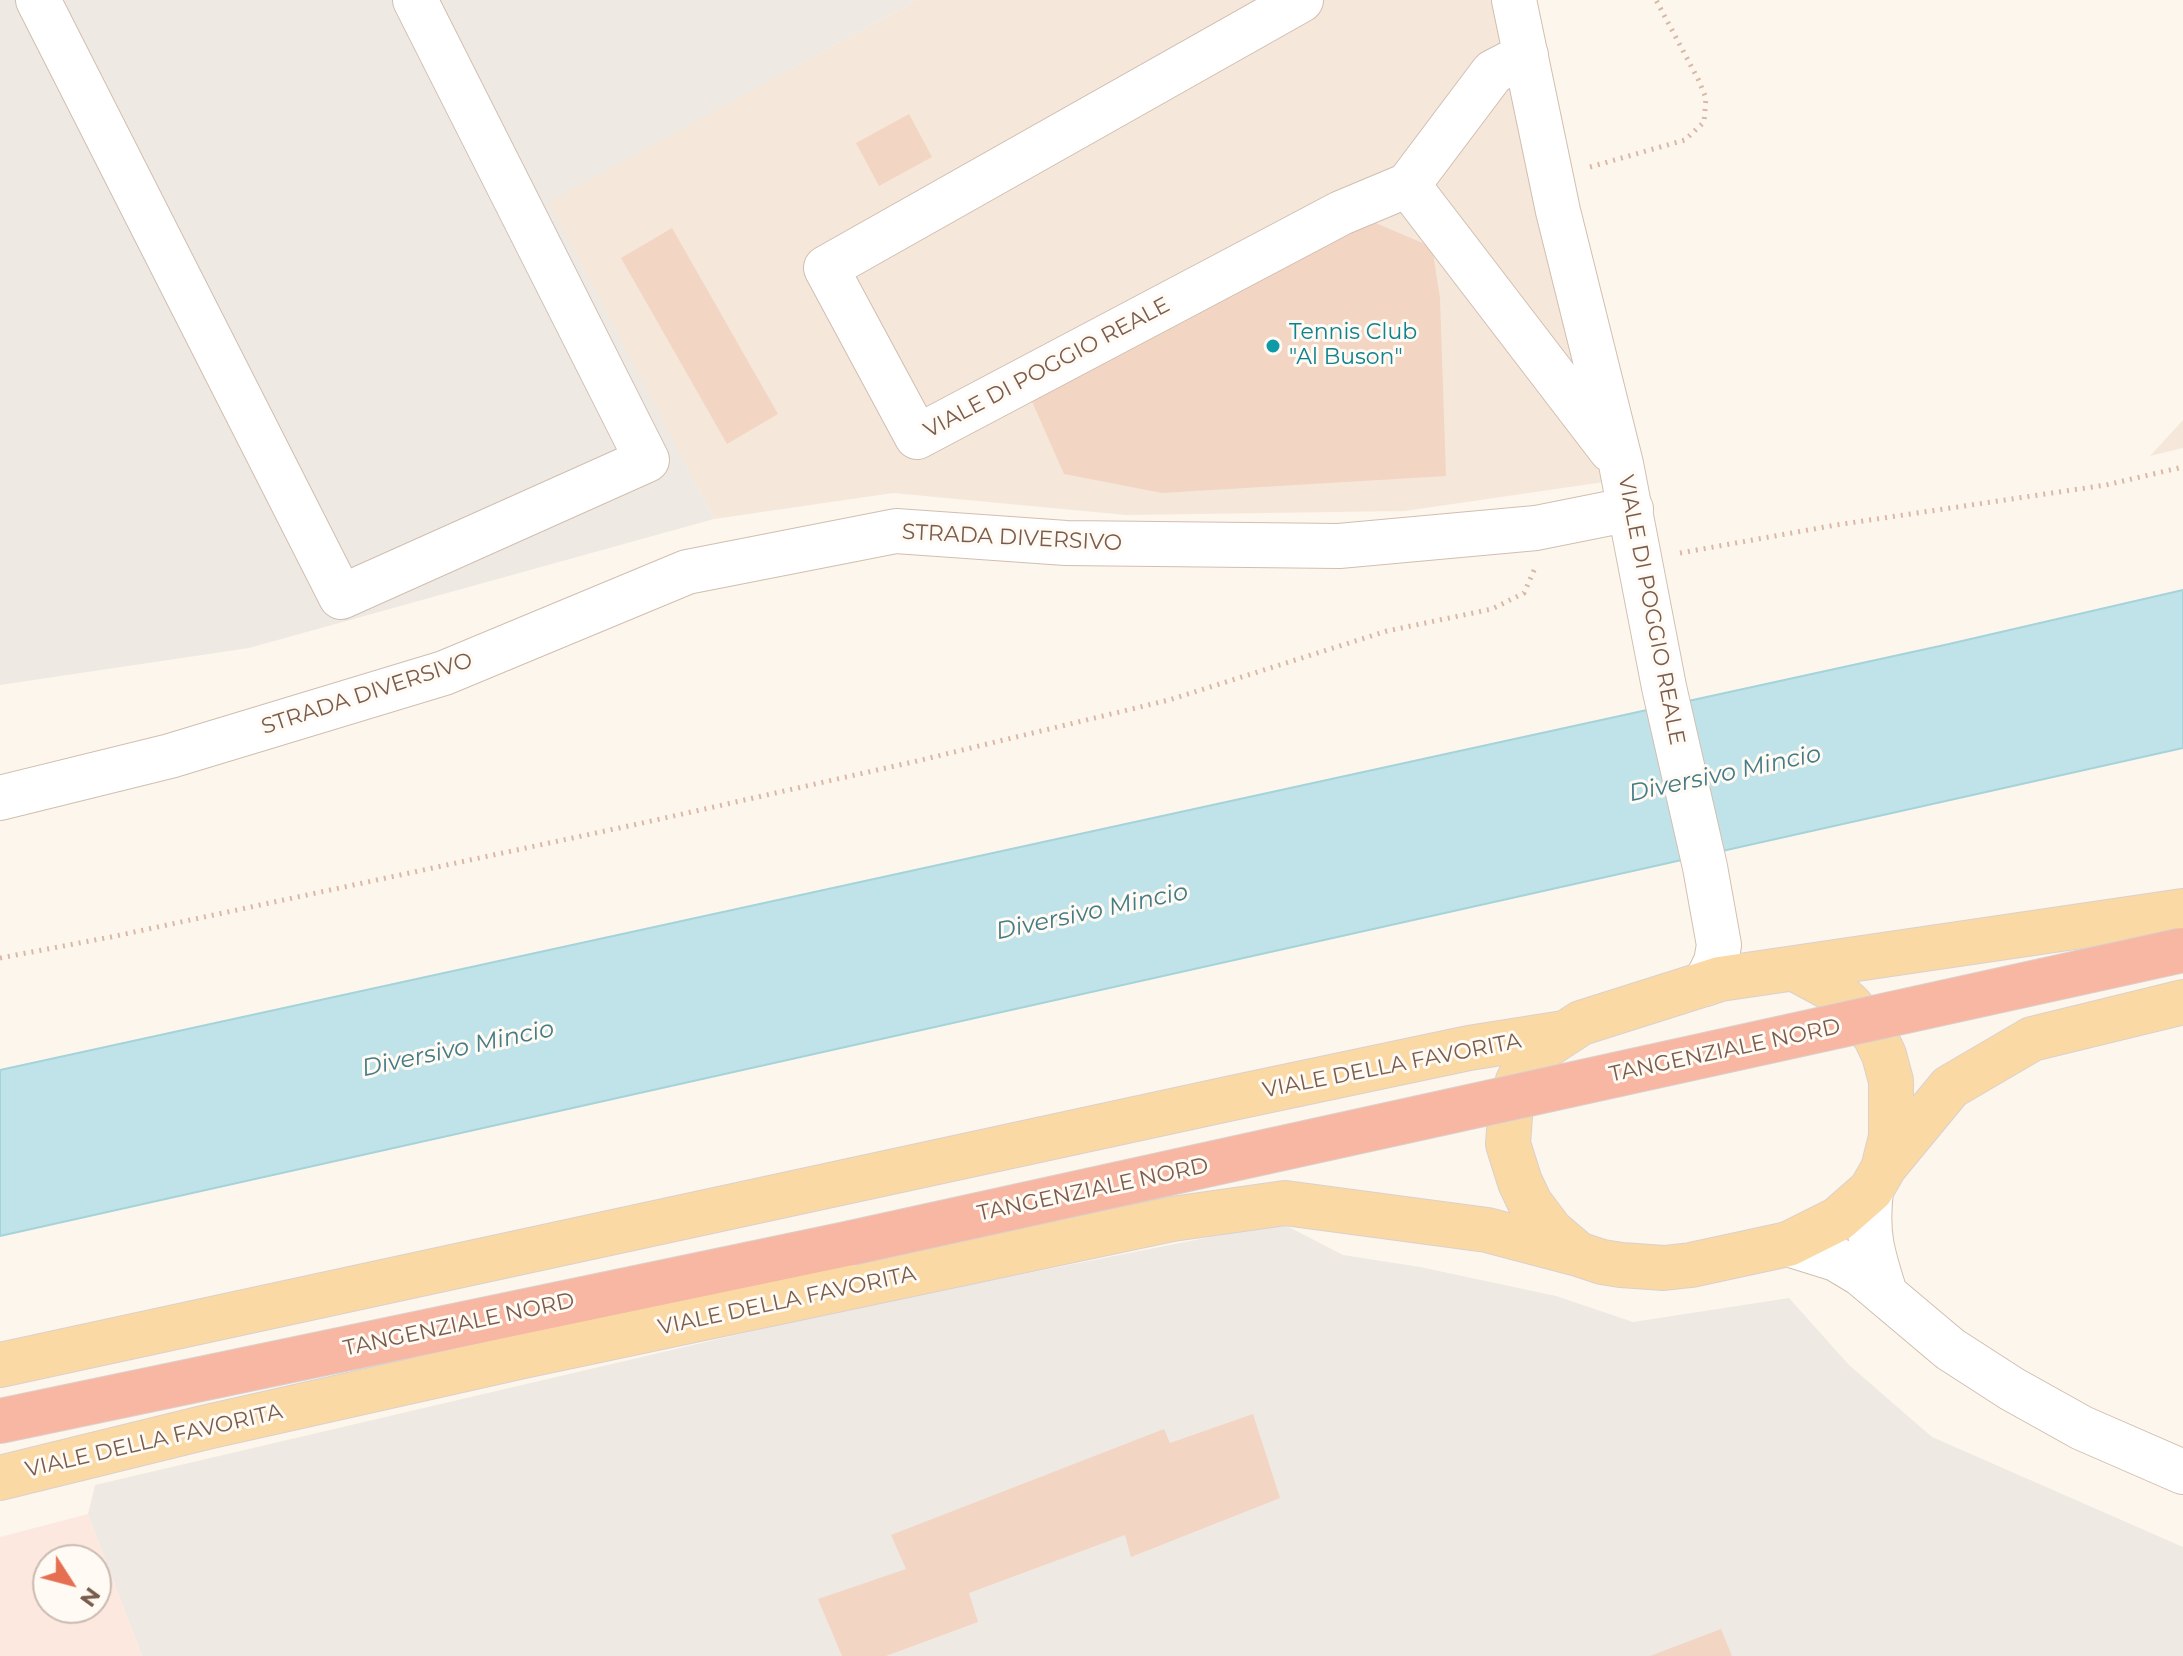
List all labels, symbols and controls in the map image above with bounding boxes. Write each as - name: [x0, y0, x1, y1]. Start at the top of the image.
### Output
- street label: VIALE DI POGGIO REALE: [920, 292, 1174, 444]
- place label: Tennis Club "Al Buson": [1289, 320, 1417, 372]
- marker: Tennis Club "Al Buson": [1264, 337, 1282, 355]
- street label: VIALE DI POGGIO REALE: [1612, 473, 1690, 747]
- street label: STRADA DIVERSIVO: [901, 519, 1123, 557]
- street label: STRADA DIVERSIVO: [258, 647, 476, 741]
- water label: Diversivo Mincio: [1626, 740, 1824, 808]
- water label: Diversivo Mincio: [993, 878, 1191, 946]
- street label: TANGENZIALE NORD: [1607, 1014, 1843, 1088]
- water label: Diversivo Mincio: [359, 1015, 557, 1083]
- street label: VIALE DELLA FAVORITA: [1260, 1028, 1524, 1104]
- street label: TANGENZIALE NORD: [975, 1153, 1211, 1227]
- street label: VIALE DELLA FAVORITA: [656, 1261, 918, 1341]
- street label: TANGENZIALE NORD: [341, 1288, 577, 1362]
- street label: VIALE DELLA FAVORITA: [23, 1399, 285, 1483]
- north arrow: [32, 1544, 112, 1624]
- text: N: [74, 1582, 106, 1612]

